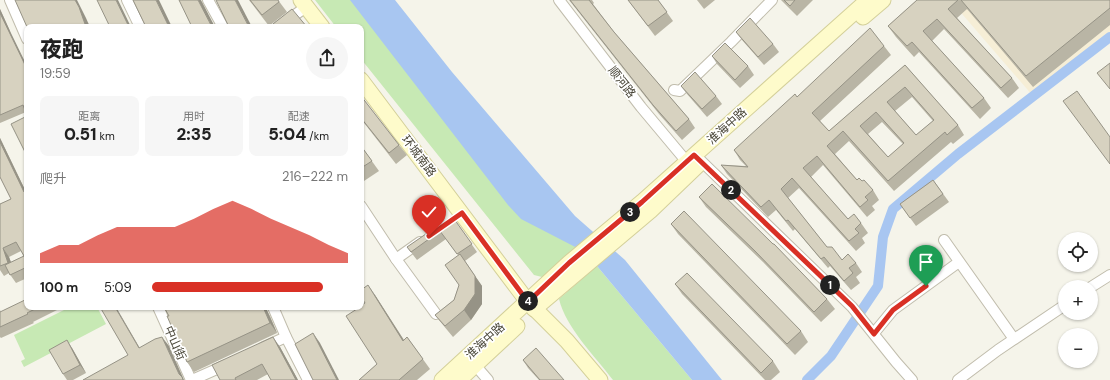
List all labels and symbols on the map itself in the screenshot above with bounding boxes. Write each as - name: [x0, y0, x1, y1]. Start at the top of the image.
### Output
- street label: 顺河路: [605, 63, 639, 101]
- street label: 淮海中路: [704, 104, 750, 148]
- street label: 环城南路: [398, 132, 440, 180]
- pin: 2: [721, 180, 741, 200]
- pin: [412, 195, 446, 236]
- pin: 3: [620, 202, 640, 222]
- pin: [909, 245, 943, 286]
- pin: 1: [820, 275, 840, 295]
- pin: 4: [518, 291, 538, 311]
- street label: 淮海中路: [462, 319, 508, 363]
- street label: 中山街: [160, 323, 190, 363]

